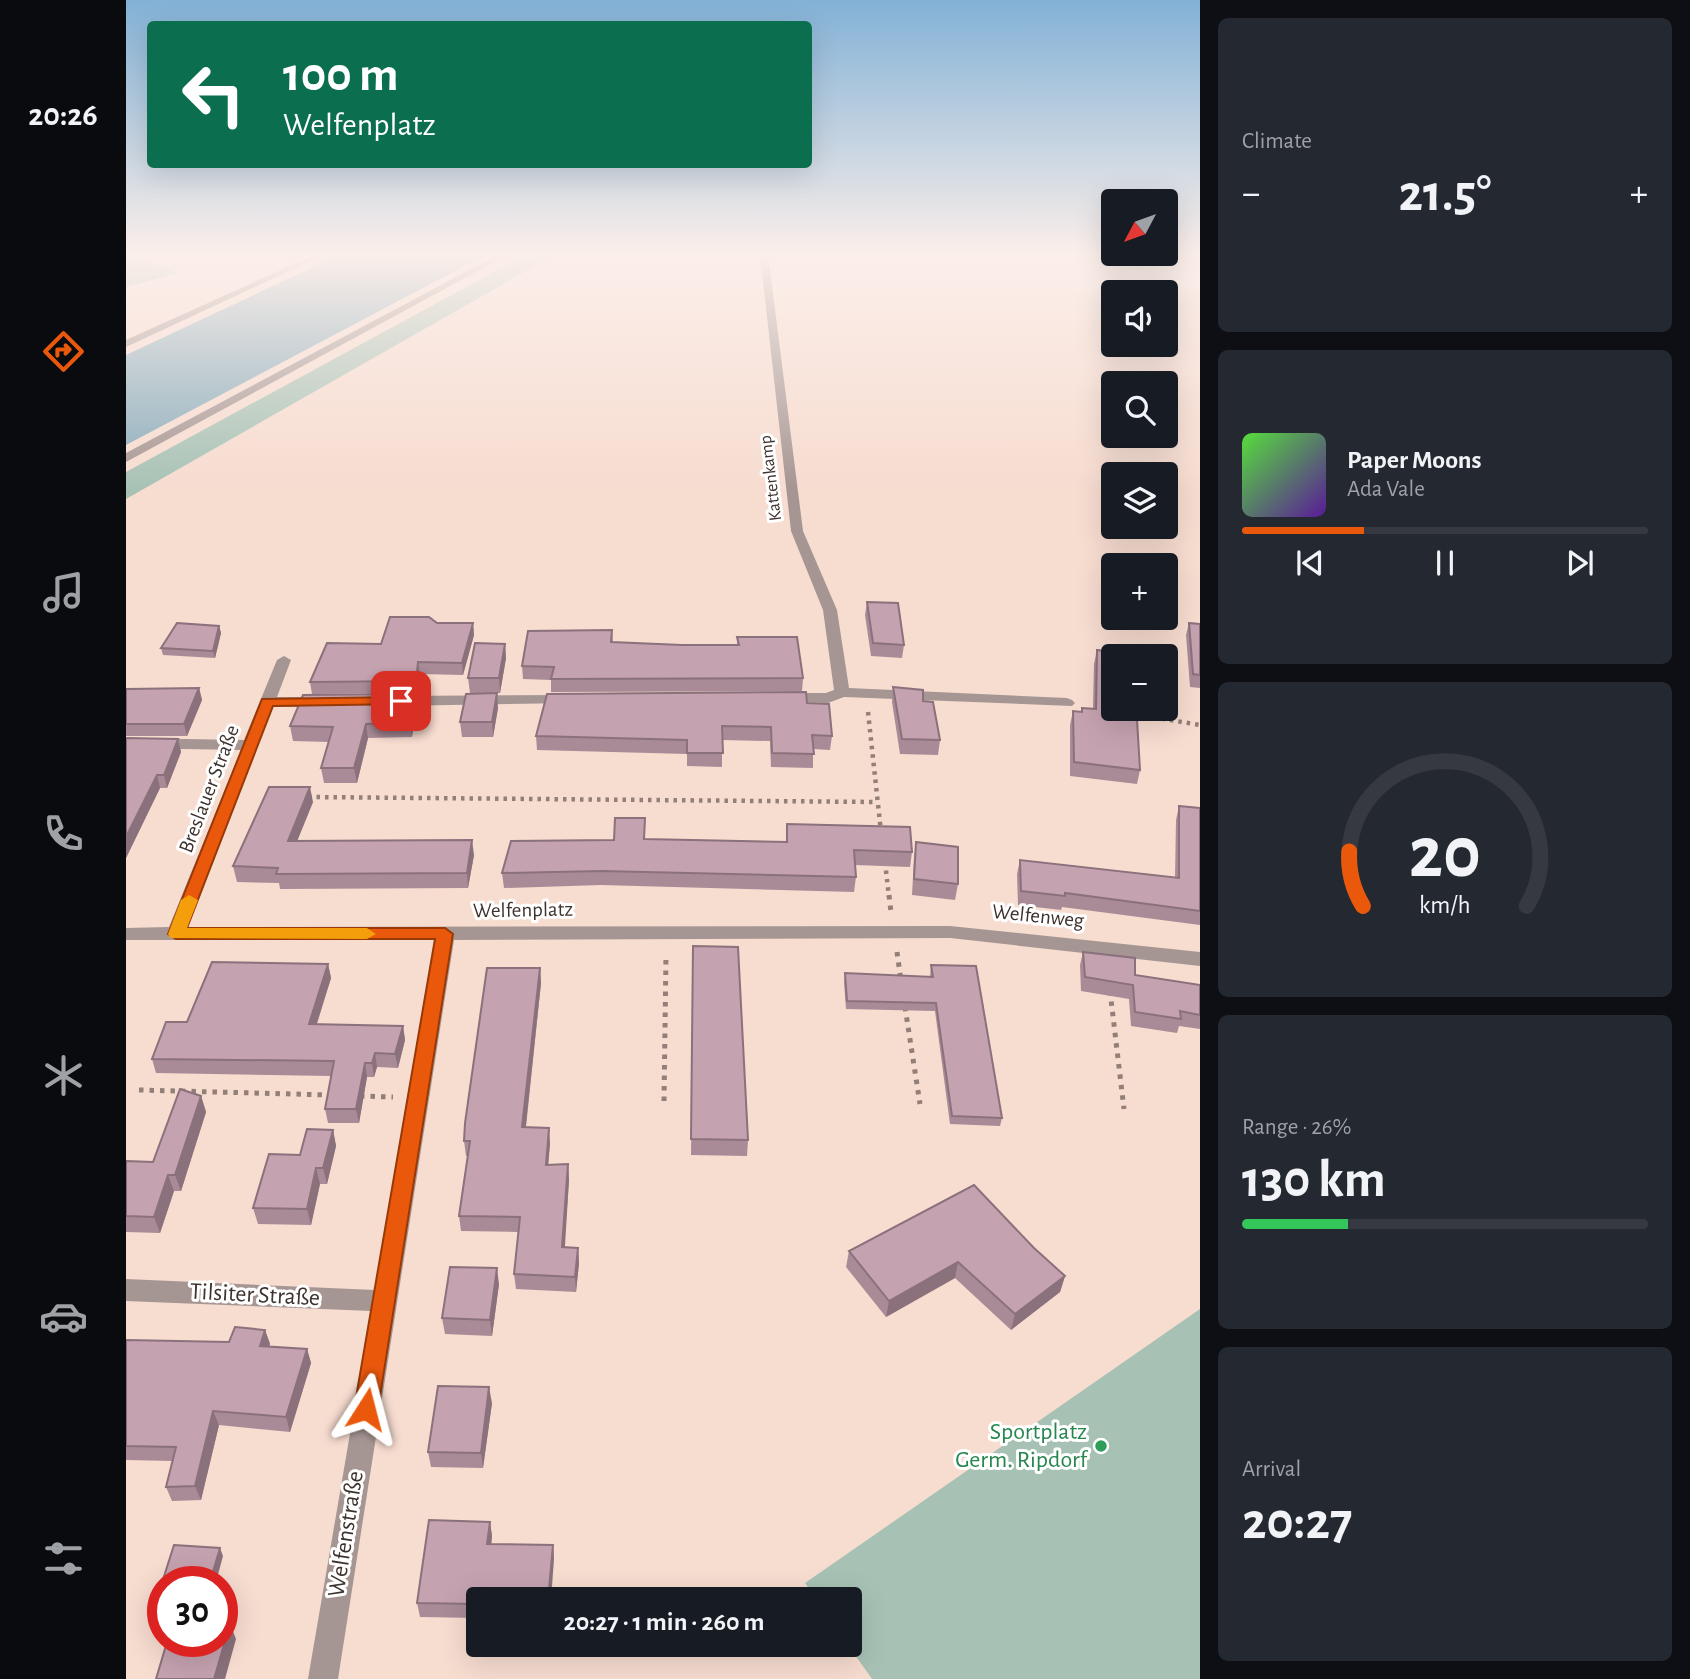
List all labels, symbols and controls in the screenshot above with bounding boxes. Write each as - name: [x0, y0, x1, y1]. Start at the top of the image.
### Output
- icon: left: [168, 49, 259, 140]
- text: 100 m: [283, 51, 399, 100]
- text: 20:26: [28, 99, 98, 131]
- text: Welfenplatz: [283, 109, 436, 141]
- text: Climate: [1242, 130, 1312, 153]
- text: 21.5°: [1399, 168, 1491, 220]
- text: −: [1242, 175, 1260, 213]
- text: +: [1630, 175, 1648, 213]
- north arrow: [1101, 189, 1178, 266]
- map controls: [1101, 189, 1178, 721]
- button: sound: [1101, 280, 1178, 357]
- icon: directions: [39, 327, 88, 376]
- button: search: [1101, 371, 1178, 448]
- street label: Kattenkamp: [757, 434, 785, 522]
- text: Paper Moons: [1347, 447, 1482, 473]
- button: layers: [1101, 462, 1178, 539]
- text: Ada Vale: [1347, 478, 1425, 501]
- icon: previous: [1291, 544, 1329, 582]
- icon: pause: [1426, 544, 1464, 582]
- icon: next: [1561, 544, 1599, 582]
- button: +: [1101, 553, 1178, 630]
- icon: music: [39, 568, 88, 617]
- button: −: [1101, 644, 1178, 721]
- pin: [371, 671, 431, 731]
- icon: arrive: [382, 682, 420, 720]
- street label: Breslauer Straße: [175, 722, 243, 856]
- icon: phone: [39, 809, 88, 858]
- text: 20: [1409, 818, 1481, 891]
- text: km/h: [1419, 892, 1471, 917]
- street label: Welfenplatz: [473, 899, 573, 921]
- street label: Welfenweg: [991, 901, 1086, 931]
- icon: climate: [39, 1051, 88, 1100]
- text: Range · 26%: [1242, 1116, 1351, 1139]
- text: 130 km: [1242, 1154, 1386, 1206]
- street label: Tilsiter Straße: [189, 1280, 321, 1310]
- icon: car: [39, 1292, 88, 1341]
- position arrow: [329, 1372, 403, 1446]
- place label: Sportplatz Germ. Ripdorf: [955, 1420, 1089, 1472]
- marker: Sportplatz Germ. Ripdorf: [1093, 1438, 1109, 1454]
- text: Arrival: [1242, 1458, 1301, 1481]
- street label: Welfenstraße: [324, 1469, 368, 1599]
- text: 20:27: [1242, 1496, 1352, 1548]
- icon: filters: [39, 1534, 88, 1583]
- speed limit sign: 30: [147, 1566, 238, 1657]
- text: 20:27 · 1 min · 260 m: [564, 1609, 764, 1635]

